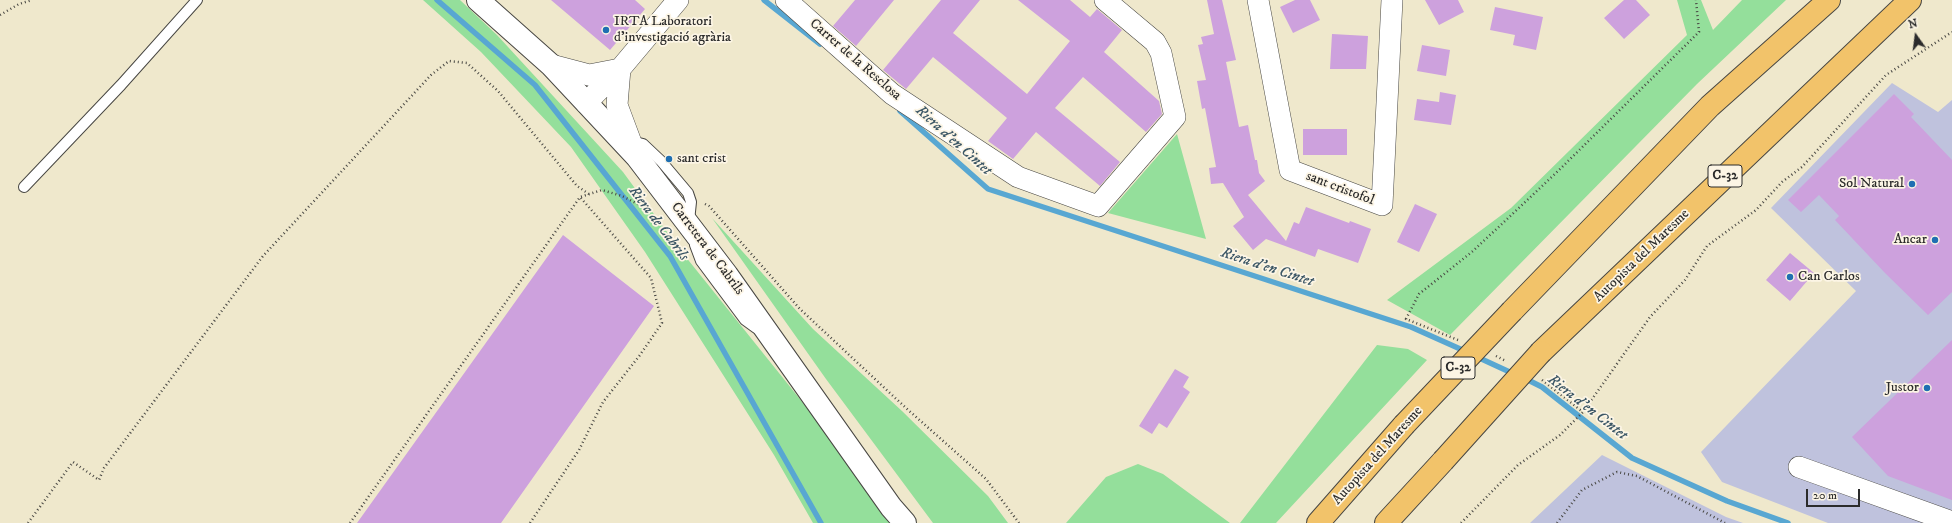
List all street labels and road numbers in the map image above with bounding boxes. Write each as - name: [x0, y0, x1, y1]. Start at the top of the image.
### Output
- street label: Carrer de la Resclosa: [806, 16, 904, 104]
- road number: C-32: [1708, 165, 1742, 187]
- street label: sant cristofol: [1304, 168, 1376, 210]
- street label: Carretera de Cabrils: [667, 200, 747, 298]
- street label: Autopista del Maresme: [1591, 206, 1693, 306]
- road number: C-32: [1441, 357, 1475, 379]
- street label: Autopista del Maresme: [1329, 403, 1427, 509]

